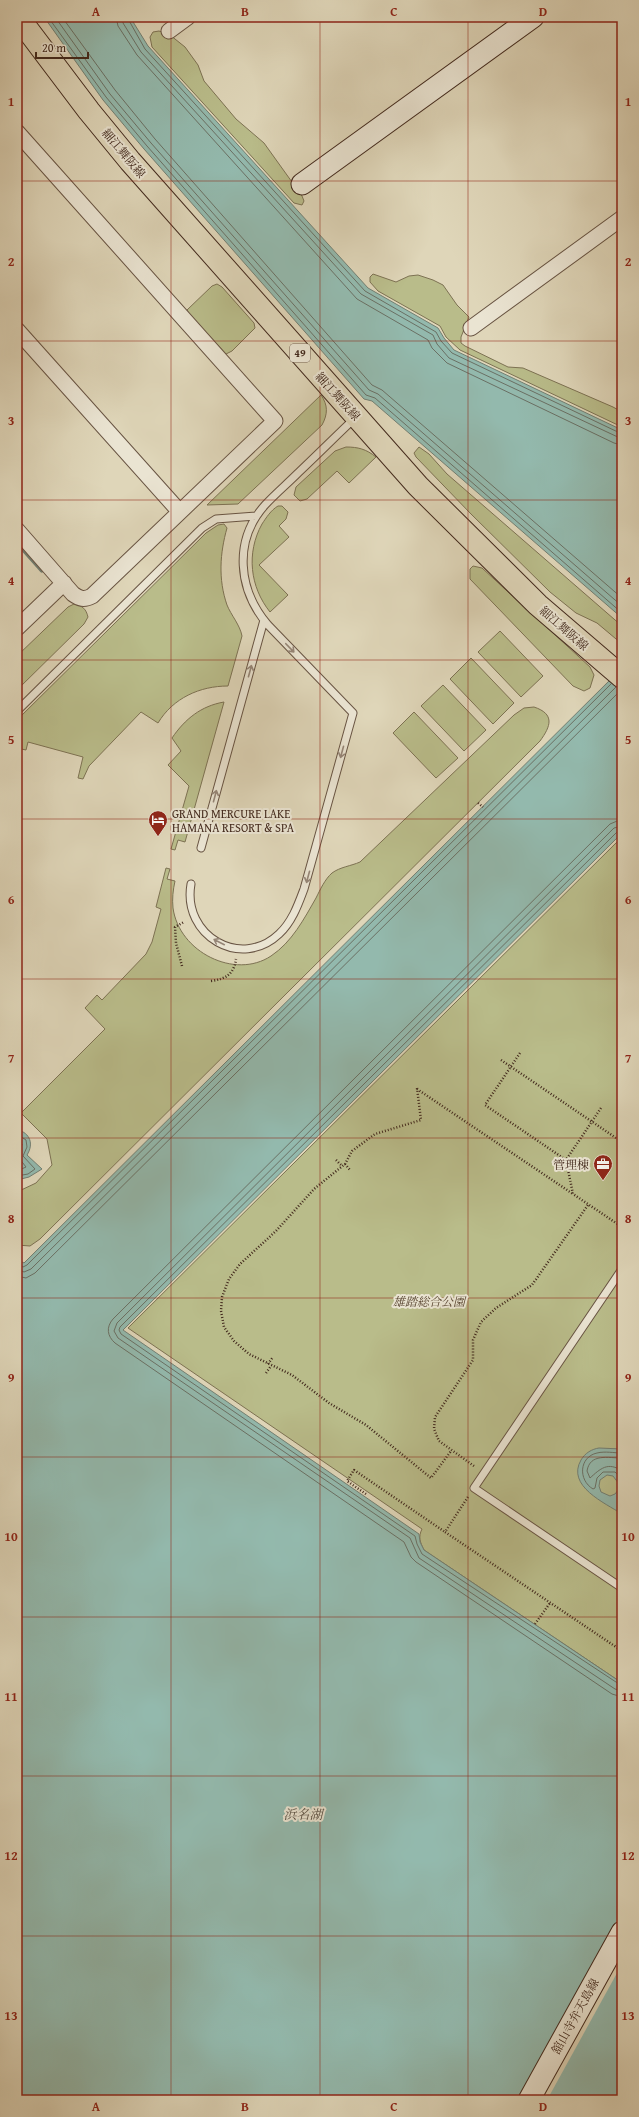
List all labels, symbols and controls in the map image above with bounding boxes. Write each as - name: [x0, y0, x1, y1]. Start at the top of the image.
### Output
- text: A: [92, 2, 101, 21]
- text: B: [241, 2, 249, 21]
- text: C: [390, 2, 398, 21]
- text: D: [539, 2, 547, 21]
- scale bar: [36, 34, 88, 60]
- text: 20 m: [42, 39, 66, 56]
- text: 1: [8, 92, 14, 111]
- text: 1: [625, 92, 631, 111]
- street label: 細江舞阪線: [98, 125, 150, 181]
- text: 2: [8, 252, 15, 271]
- text: 2: [625, 252, 632, 271]
- road number: 49: [290, 344, 310, 362]
- street label: 細江舞阪線: [312, 368, 364, 424]
- text: 3: [8, 411, 14, 430]
- text: 3: [625, 411, 631, 430]
- text: 4: [8, 571, 15, 590]
- text: 4: [625, 571, 632, 590]
- street label: 細江舞阪線: [536, 602, 592, 654]
- one-way arrow: [286, 643, 295, 653]
- one-way arrow: [247, 665, 254, 678]
- text: 5: [8, 730, 15, 749]
- text: 5: [625, 730, 632, 749]
- one-way arrow: [338, 745, 345, 758]
- one-way arrow: [212, 790, 219, 803]
- place label: GRAND MERCURE LAKE HAMANA RESORT & SPA: [172, 805, 295, 836]
- hotel icon: GRAND MERCURE LAKE HAMANA RESORT & SPA: [147, 809, 169, 837]
- one-way arrow: [304, 870, 311, 883]
- text: 6: [8, 890, 15, 909]
- text: 6: [625, 890, 632, 909]
- one-way arrow: [213, 938, 225, 945]
- text: 7: [8, 1049, 15, 1068]
- text: 7: [625, 1049, 632, 1068]
- office icon: 管理棟: [592, 1153, 614, 1181]
- place label: 管理棟: [553, 1156, 589, 1173]
- text: 8: [8, 1209, 15, 1228]
- text: 8: [625, 1209, 632, 1228]
- park label: 雄踏総合公園: [393, 1293, 467, 1310]
- text: 9: [8, 1368, 15, 1387]
- text: 9: [625, 1368, 632, 1387]
- text: 10: [4, 1527, 18, 1546]
- text: 10: [621, 1527, 635, 1546]
- text: 11: [4, 1687, 18, 1706]
- text: 11: [621, 1687, 635, 1706]
- water label: 浜名湖: [283, 1805, 324, 1824]
- text: 12: [4, 1846, 18, 1865]
- text: 12: [621, 1846, 635, 1865]
- street label: 舘山寺弁天島線: [547, 1975, 603, 2057]
- text: 13: [4, 2006, 18, 2025]
- text: 13: [621, 2006, 635, 2025]
- text: A: [92, 2097, 101, 2116]
- text: B: [241, 2097, 249, 2116]
- text: C: [390, 2097, 398, 2116]
- text: D: [539, 2097, 547, 2116]

